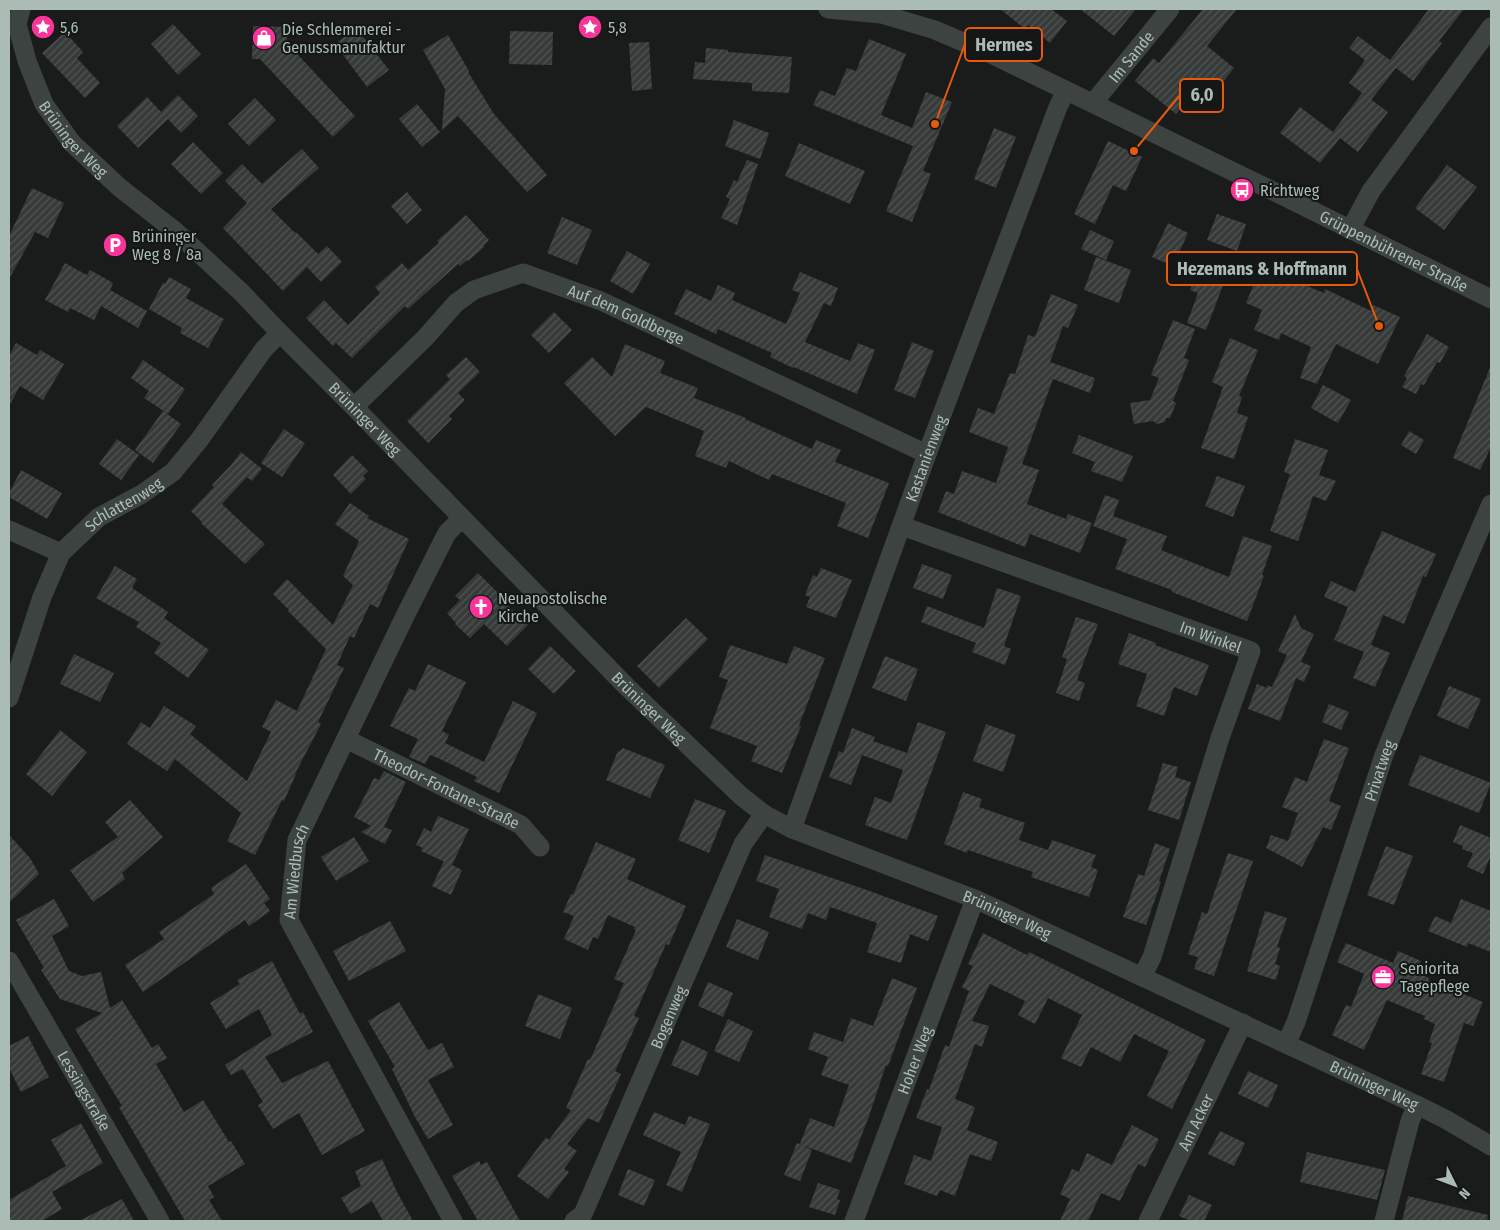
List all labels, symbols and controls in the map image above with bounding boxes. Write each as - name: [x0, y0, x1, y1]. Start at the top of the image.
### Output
- place icon: 5,6: [30, 14, 56, 40]
- place icon: 5,8: [577, 14, 603, 40]
- place label: 5,6: [60, 18, 79, 37]
- place label: 5,8: [608, 18, 627, 37]
- place label: Die Schlemmerei - Genussmanufaktur: [282, 20, 406, 57]
- shop icon: Die Schlemmerei - Genussmanufaktur: [251, 25, 277, 51]
- street label: Im Sande: [1104, 27, 1158, 86]
- callout: Hermes: [965, 28, 1042, 61]
- text: Hermes: [975, 34, 1033, 56]
- callout: 6,0: [1180, 79, 1223, 112]
- text: 6,0: [1190, 84, 1214, 106]
- street label: Brüninger Weg: [35, 97, 112, 181]
- bus stop icon: Richtweg: [1229, 177, 1255, 203]
- place label: Richtweg: [1260, 181, 1320, 200]
- street label: Grüppenbührener Straße: [1317, 206, 1471, 296]
- place label: Brüninger Weg 8 / 8a: [132, 227, 202, 264]
- parking icon: Brüninger Weg 8 / 8a: [102, 232, 128, 258]
- callout: Hezemans & Hoffmann: [1167, 252, 1357, 285]
- text: Hezemans & Hoffmann: [1177, 258, 1347, 280]
- street label: Auf dem Goldberge: [565, 280, 687, 348]
- street label: Brüninger Weg: [325, 378, 406, 460]
- street label: Kastanienweg: [901, 412, 950, 504]
- street label: Schlattenweg: [81, 473, 166, 535]
- place label: Neuapostolische Kirche: [498, 589, 607, 626]
- church icon: Neuapostolische Kirche: [468, 594, 494, 620]
- street label: Im Winkel: [1177, 617, 1244, 656]
- street label: Brüninger Weg: [608, 668, 690, 748]
- street label: Privatweg: [1360, 737, 1399, 804]
- street label: Theodor-Fontane-Straße: [370, 744, 523, 832]
- street label: Am Wiedbusch: [280, 821, 313, 920]
- street label: Brüninger Weg: [960, 886, 1055, 943]
- place label: Seniorita Tagepflege: [1400, 959, 1470, 996]
- office icon: Seniorita Tagepflege: [1370, 964, 1396, 990]
- street label: Bogenweg: [646, 982, 690, 1051]
- street label: Hoher Weg: [893, 1023, 936, 1097]
- street label: Lessingstraße: [54, 1047, 115, 1134]
- street label: Brüninger Weg: [1327, 1056, 1422, 1114]
- street label: Am Acker: [1174, 1090, 1217, 1153]
- north arrow: [1430, 1160, 1480, 1210]
- text: N: [1455, 1185, 1473, 1202]

